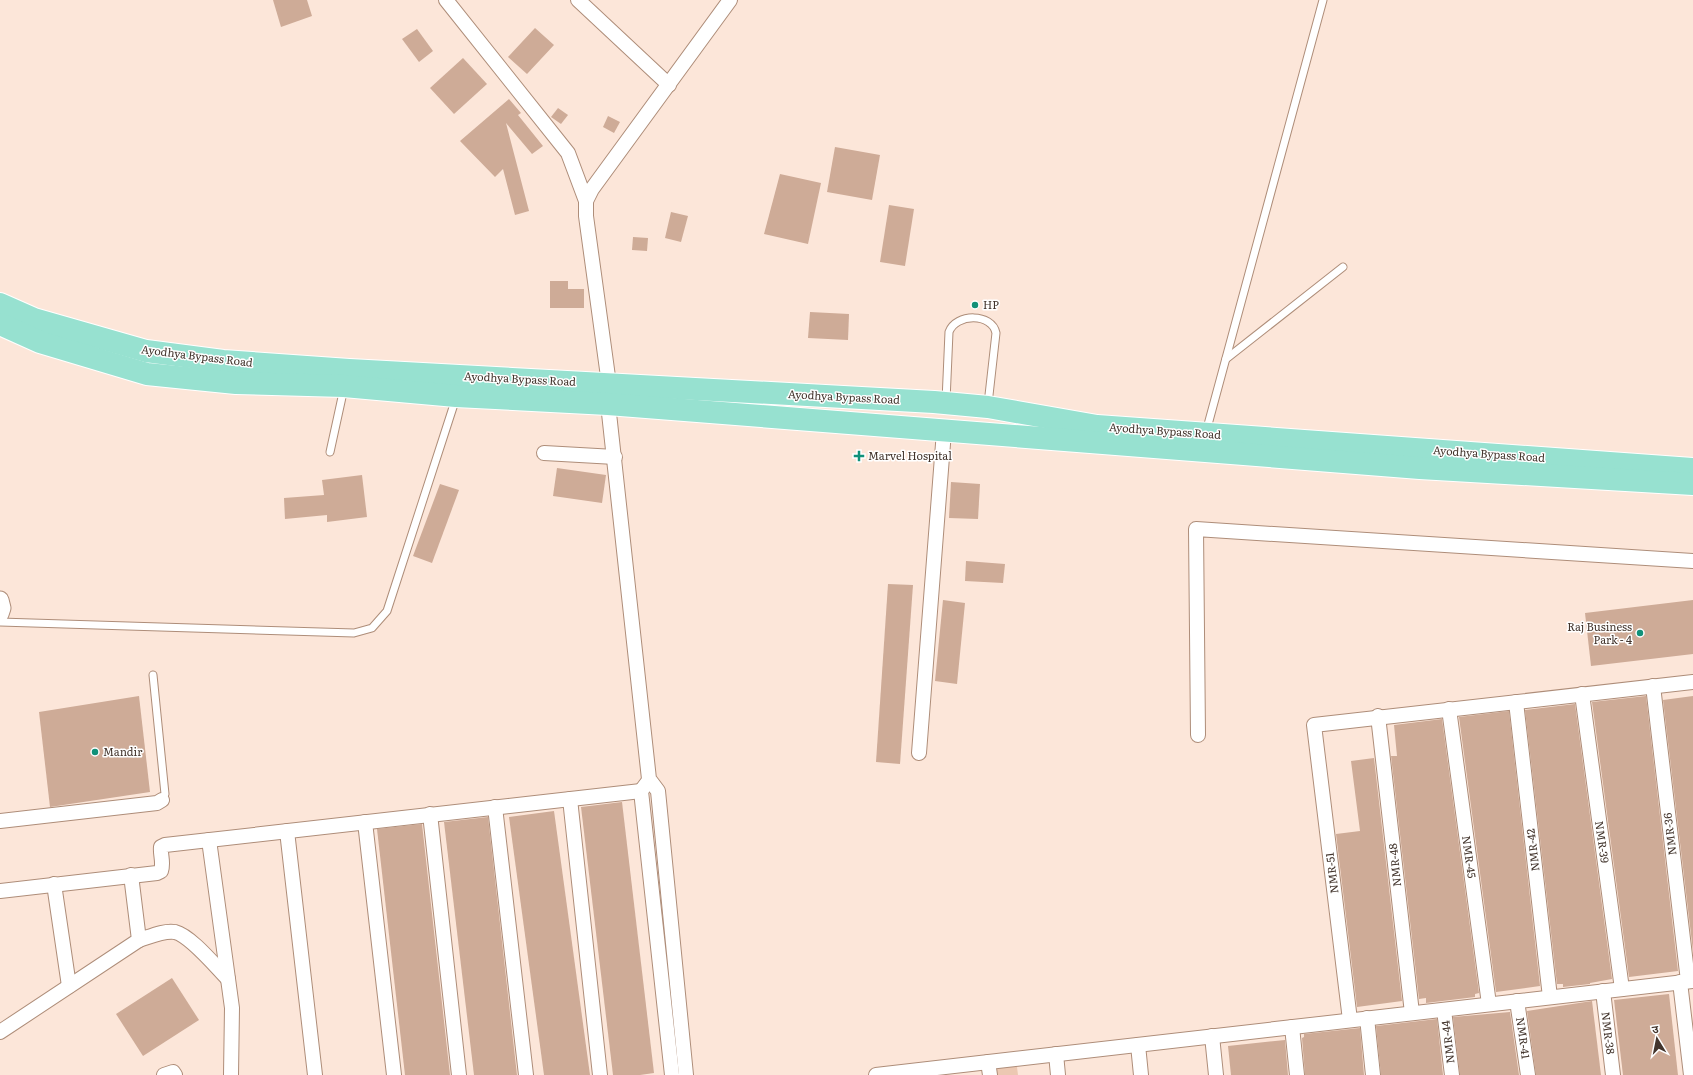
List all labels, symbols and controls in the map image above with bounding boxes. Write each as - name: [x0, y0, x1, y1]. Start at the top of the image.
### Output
- place label: HP: [983, 296, 999, 312]
- marker: HP: [970, 300, 980, 310]
- street label: Ayodhya Bypass Road: [141, 340, 254, 370]
- street label: Ayodhya Bypass Road: [464, 367, 577, 389]
- street label: Ayodhya Bypass Road: [788, 385, 901, 407]
- street label: Ayodhya Bypass Road: [1109, 418, 1222, 442]
- street label: Ayodhya Bypass Road: [1433, 441, 1546, 465]
- place label: Marvel Hospital: [868, 447, 952, 463]
- marker: Marvel Hospital: [853, 450, 865, 462]
- place label: Raj Business Park - 4: [1567, 618, 1632, 647]
- marker: Raj Business Park - 4: [1635, 628, 1645, 638]
- place label: Mandir: [103, 743, 143, 759]
- marker: Mandir: [90, 747, 100, 757]
- street label: NMR-36: [1658, 812, 1680, 856]
- street label: NMR-39: [1592, 820, 1614, 864]
- street label: NMR-42: [1521, 827, 1543, 872]
- street label: NMR-45: [1459, 834, 1481, 880]
- street label: NMR-48: [1384, 843, 1404, 888]
- street label: NMR-51: [1320, 851, 1341, 895]
- street label: NMR-38: [1598, 1011, 1620, 1055]
- street label: NMR-41: [1513, 1016, 1535, 1060]
- north arrow: [1637, 1019, 1677, 1059]
- street label: NMR-44: [1436, 1020, 1458, 1065]
- text: उ: [1651, 1020, 1660, 1037]

